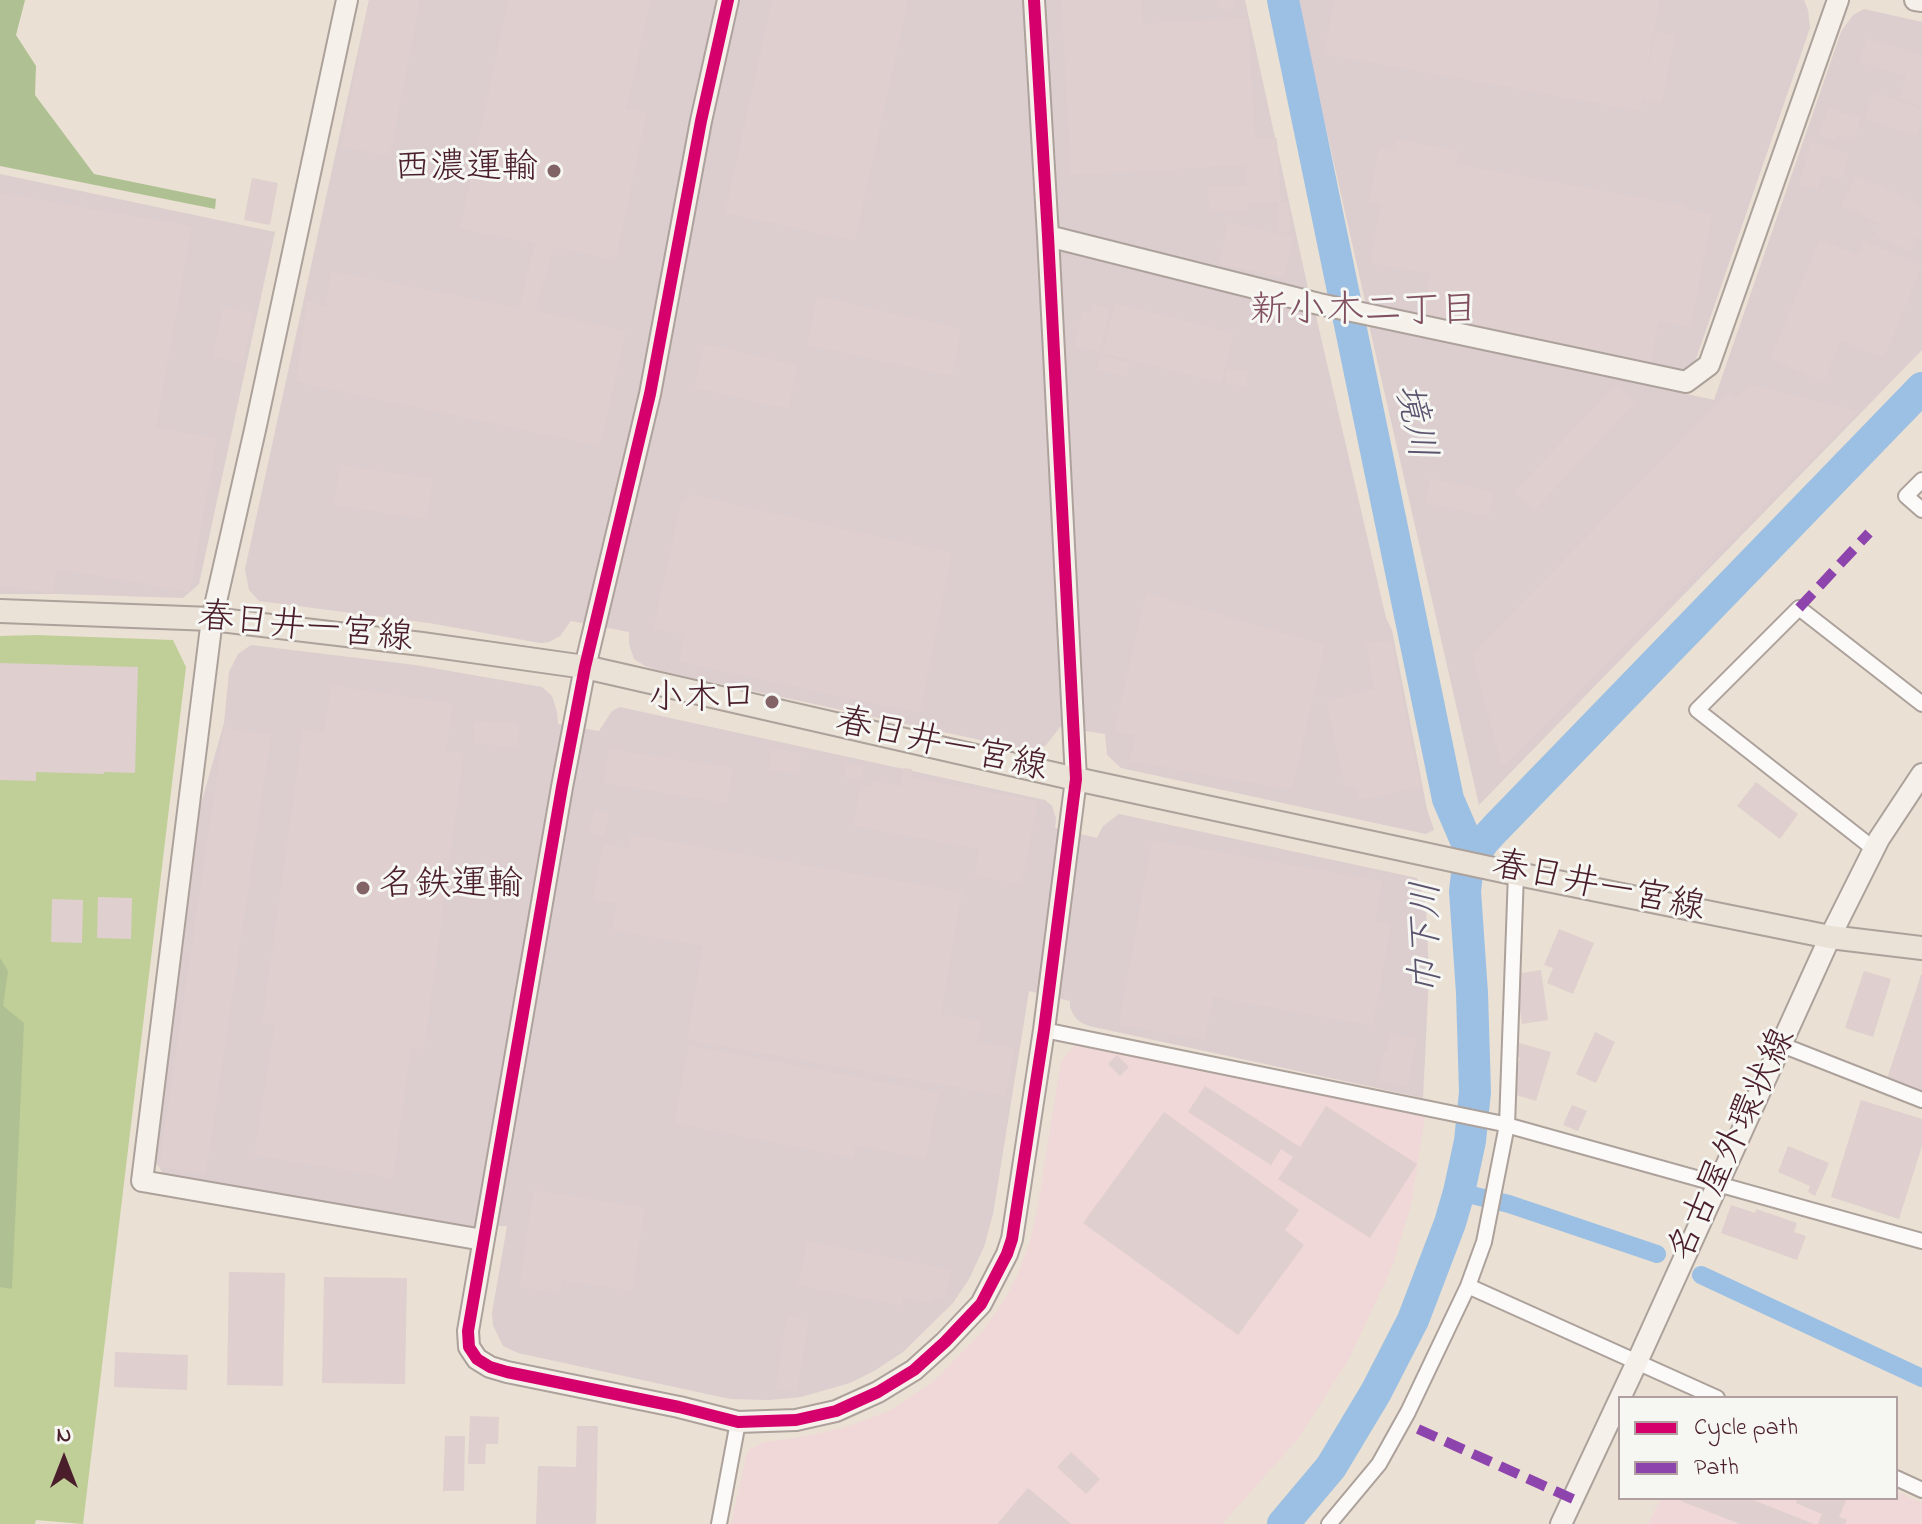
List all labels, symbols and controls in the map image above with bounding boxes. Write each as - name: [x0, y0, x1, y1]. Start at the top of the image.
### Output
- place label: 西濃運輸: [394, 149, 538, 193]
- marker: 西濃運輸: [545, 162, 563, 180]
- district label: 新小木二丁目: [1250, 292, 1478, 338]
- water label: 境川: [1381, 380, 1441, 464]
- street label: 春日井一宮線: [195, 598, 415, 664]
- place label: 小木口: [648, 680, 756, 724]
- marker: 小木口: [763, 693, 781, 711]
- street label: 春日井一宮線: [831, 703, 1051, 793]
- street label: 春日井一宮線: [1488, 846, 1708, 934]
- place label: 名鉄運輸: [379, 866, 523, 910]
- marker: 名鉄運輸: [354, 879, 372, 897]
- water label: 巾下川: [1408, 881, 1454, 995]
- street label: 名古屋外環状線: [1662, 1023, 1808, 1269]
- legend: [1618, 1396, 1898, 1500]
- text: Cycle path: [1694, 1411, 1798, 1446]
- north arrow: [24, 1420, 104, 1500]
- text: N: [57, 1420, 71, 1452]
- text: Path: [1694, 1451, 1739, 1486]

